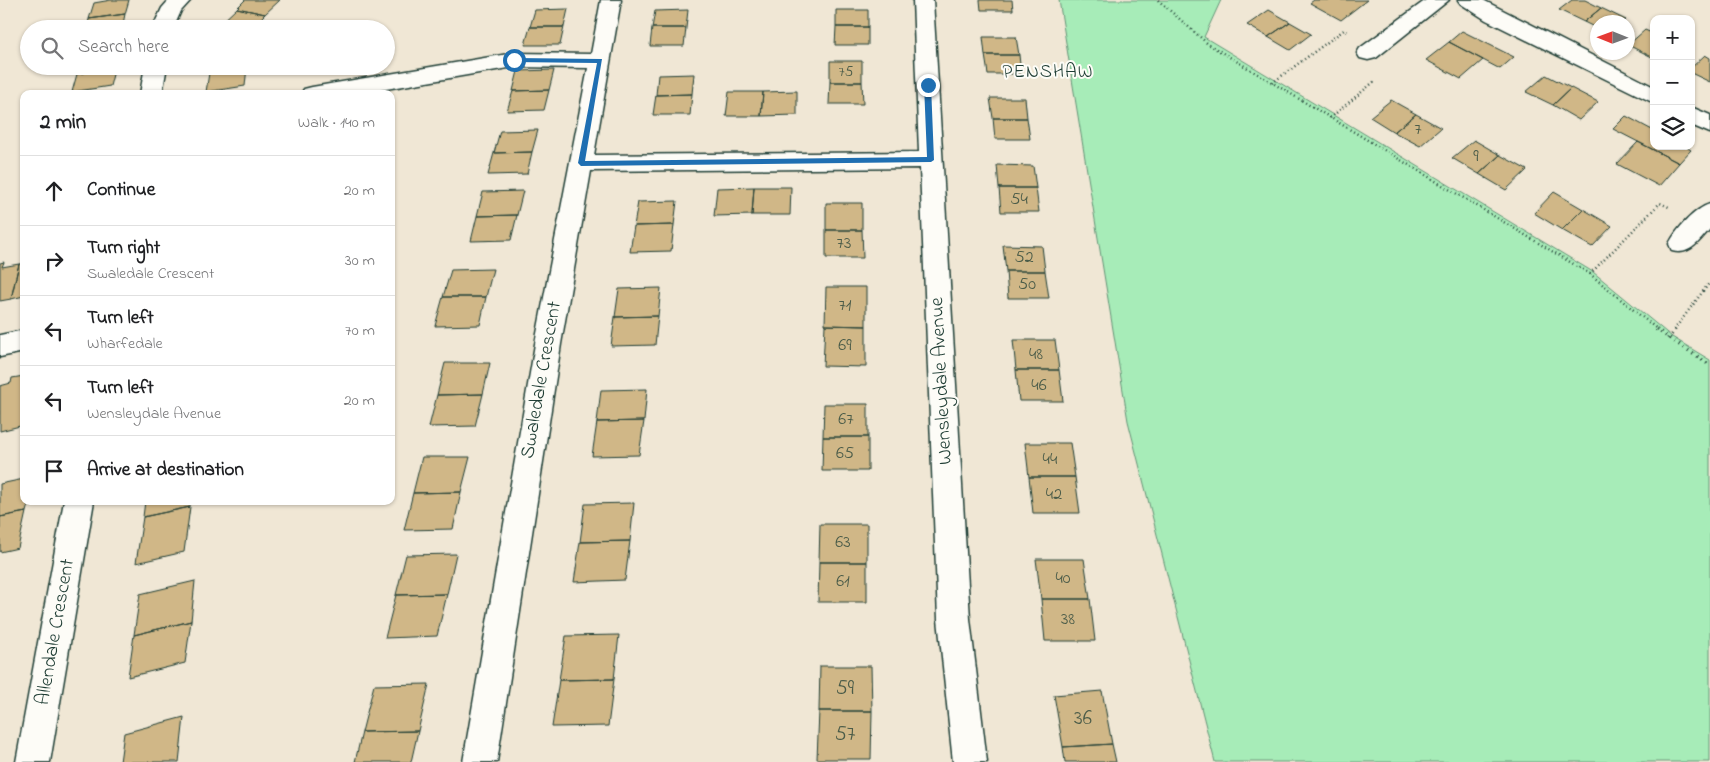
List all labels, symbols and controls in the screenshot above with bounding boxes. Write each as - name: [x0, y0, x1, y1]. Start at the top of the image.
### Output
- north arrow: [1590, 15, 1635, 60]
- map controls: [1650, 15, 1695, 150]
- button: +: [1650, 15, 1695, 60]
- search box: [20, 20, 395, 75]
- icon: search: [38, 34, 66, 62]
- text: Search here: [78, 34, 169, 61]
- route start: [503, 49, 526, 72]
- district label: PENSHAW: [1003, 59, 1093, 86]
- button: −: [1650, 60, 1695, 105]
- house number: 75: [839, 61, 854, 83]
- route end: [917, 74, 940, 97]
- button: layers: [1650, 105, 1695, 150]
- text: 2 min: [40, 108, 86, 138]
- text: Walk · 140 m: [298, 111, 375, 135]
- house number: 7: [1414, 117, 1422, 143]
- house number: 9: [1473, 144, 1479, 170]
- icon: ahead: [40, 177, 68, 205]
- text: Continue: [87, 177, 155, 204]
- text: 20 m: [344, 179, 375, 203]
- house number: 54: [1010, 187, 1028, 213]
- house number: 73: [837, 231, 851, 257]
- text: Turn right: [87, 235, 160, 262]
- house number: 52: [1014, 245, 1034, 271]
- icon: right: [40, 247, 68, 275]
- text: 30 m: [345, 249, 375, 273]
- text: Swaledale Crescent: [87, 262, 214, 286]
- house number: 50: [1018, 272, 1036, 298]
- house number: 71: [838, 293, 852, 319]
- street label: Wensleydale Avenue: [923, 296, 961, 465]
- street label: Swaledale Crescent: [514, 299, 570, 461]
- text: Turn left: [87, 305, 154, 332]
- icon: left: [40, 317, 68, 345]
- text: 70 m: [345, 319, 375, 343]
- text: Wharfedale: [87, 332, 163, 356]
- house number: 69: [838, 333, 852, 359]
- house number: 48: [1029, 342, 1043, 368]
- house number: 46: [1031, 373, 1047, 399]
- text: Turn left: [87, 375, 154, 402]
- icon: left: [40, 387, 68, 415]
- text: 20 m: [344, 389, 375, 413]
- text: Wensleydale Avenue: [87, 402, 221, 426]
- house number: 67: [838, 407, 854, 433]
- house number: 65: [836, 441, 854, 467]
- house number: 44: [1043, 447, 1058, 473]
- icon: arrive: [40, 457, 68, 485]
- text: Arrive at destination: [87, 457, 244, 484]
- house number: 42: [1046, 482, 1062, 508]
- house number: 63: [835, 530, 851, 556]
- street label: Allendale Crescent: [29, 556, 83, 707]
- house number: 40: [1055, 566, 1071, 592]
- house number: 61: [836, 569, 850, 595]
- house number: 38: [1061, 607, 1075, 633]
- house number: 59: [836, 674, 855, 704]
- house number: 36: [1074, 704, 1092, 734]
- house number: 57: [835, 720, 856, 750]

